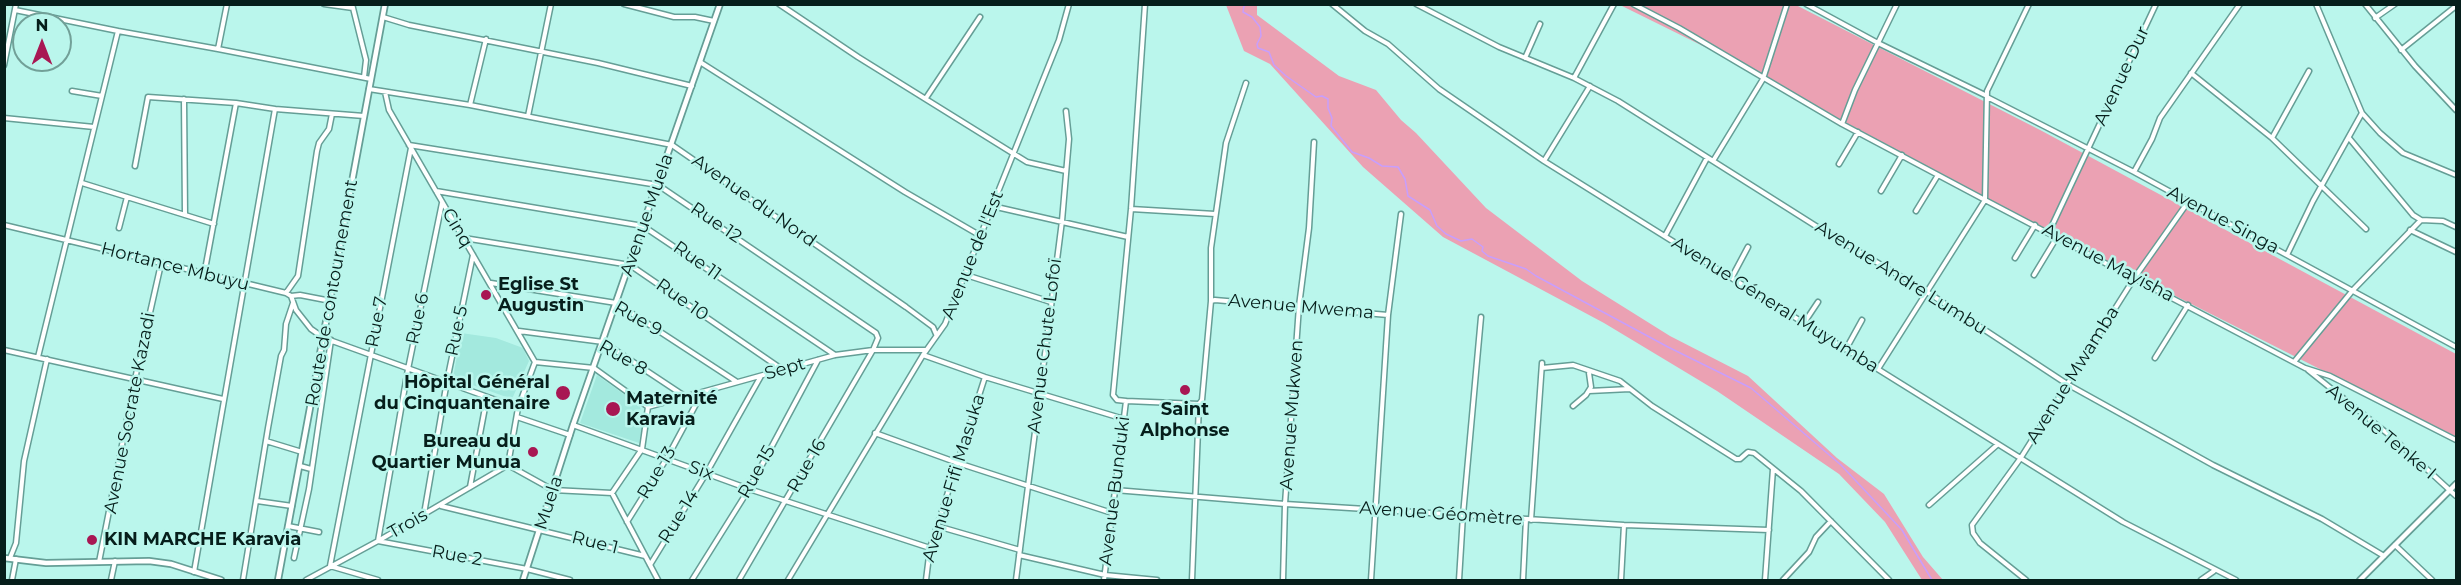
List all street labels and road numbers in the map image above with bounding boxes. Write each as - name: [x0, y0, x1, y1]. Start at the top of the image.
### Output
- street label: Avenue Dur: [2090, 23, 2154, 129]
- street label: Avenue du Nord: [688, 150, 820, 252]
- street label: Avenue Muela: [616, 151, 678, 279]
- street label: Route de contournement: [301, 178, 363, 408]
- street label: Avenue Singa: [2163, 181, 2283, 259]
- street label: Avenue de l'Est: [937, 187, 1009, 323]
- street label: Rue 12: [686, 198, 746, 248]
- street label: Cinq: [437, 204, 477, 252]
- street label: Avenue Andre Lumbu: [1811, 216, 1991, 340]
- street label: Avenue Mayisha: [2038, 219, 2178, 307]
- street label: Avenue Géneral Muyumba: [1667, 232, 1883, 378]
- street label: Rue 11: [669, 237, 725, 285]
- street label: Hortance Mbuyu: [99, 238, 251, 296]
- street label: Avenue Chute Lofoï: [1024, 257, 1066, 435]
- street label: Rue 10: [652, 274, 712, 326]
- street label: Avenue Mwema: [1227, 290, 1375, 324]
- street label: Rue 6: [402, 291, 434, 347]
- street label: Rue 7: [362, 295, 392, 349]
- street label: Rue 9: [610, 297, 666, 341]
- street label: Avenue Mwamba: [2022, 302, 2124, 448]
- street label: Rue 5: [441, 304, 473, 358]
- street label: Avenue Socrate Kazadi: [100, 310, 160, 516]
- street label: Rue 8: [595, 336, 651, 380]
- street label: Avenue Mukwen: [1276, 339, 1308, 491]
- street label: Sept: [762, 353, 808, 385]
- street label: Avenue Tenke I: [2322, 380, 2440, 484]
- street label: Avenue Fifi Masuka: [918, 392, 990, 564]
- street label: Avenue Bunduki: [1095, 415, 1135, 567]
- street label: Rue 16: [783, 435, 831, 497]
- street label: Rue 15: [734, 442, 780, 502]
- street label: Rue 13: [633, 443, 681, 503]
- street label: Six: [685, 456, 717, 486]
- street label: Muela: [530, 473, 568, 533]
- street label: Rue 14: [654, 486, 704, 548]
- street label: Avenue Géomètre: [1359, 498, 1523, 530]
- street label: Trois: [384, 504, 432, 544]
- street label: Rue 1: [569, 527, 621, 559]
- street label: Rue 2: [430, 541, 484, 571]

